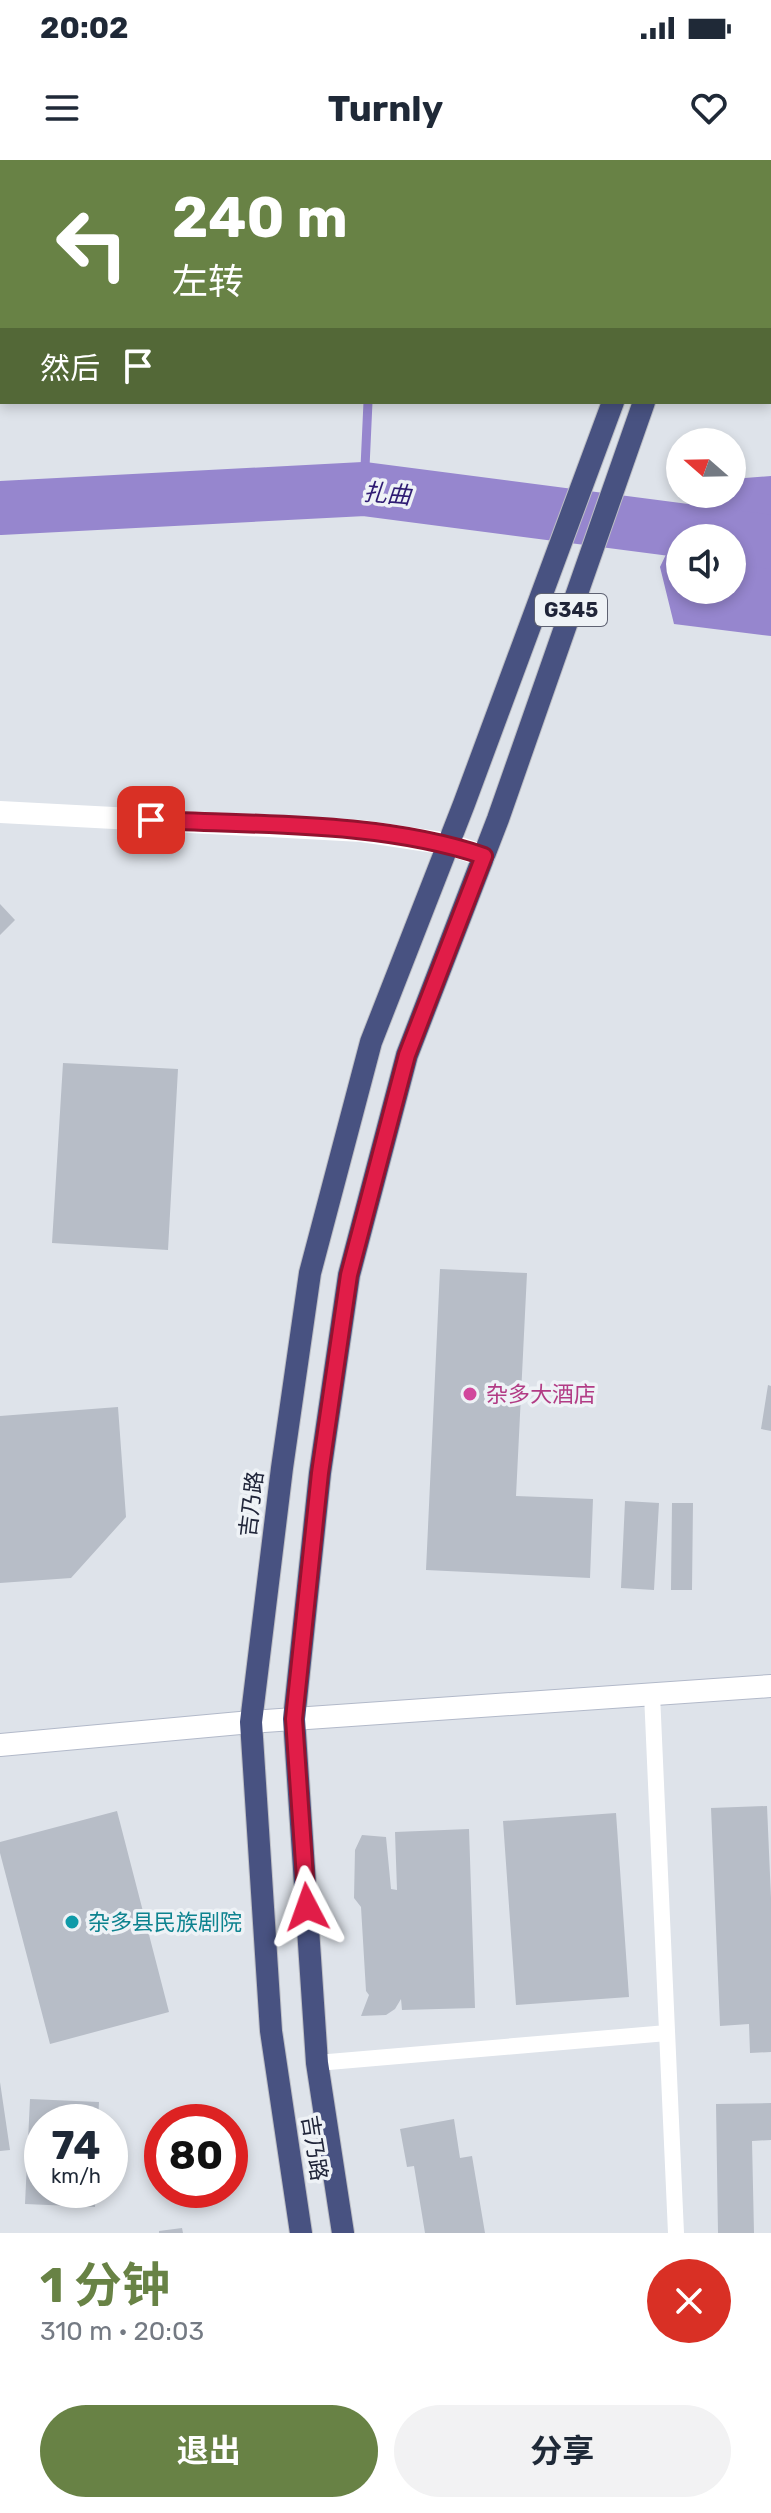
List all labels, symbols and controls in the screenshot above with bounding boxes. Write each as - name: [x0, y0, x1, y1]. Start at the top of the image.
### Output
- text: 20:02: [40, 10, 129, 46]
- icon: menu: [40, 86, 84, 130]
- icon: heart: [687, 86, 731, 130]
- text: Turnly: [328, 87, 443, 130]
- text: 240 m: [172, 185, 348, 251]
- icon: left: [40, 192, 144, 296]
- text: 左转: [172, 260, 244, 303]
- icon: arrive: [116, 344, 160, 388]
- text: 然后: [40, 351, 100, 387]
- north arrow: [666, 428, 746, 508]
- map controls: [666, 428, 746, 604]
- water label: 扎曲: [362, 478, 414, 510]
- button: sound: [666, 524, 746, 604]
- road number: G345: [535, 594, 607, 626]
- pin: [117, 786, 185, 854]
- icon: arrive: [129, 798, 173, 842]
- place label: 杂多大酒店: [486, 1381, 596, 1408]
- marker: 杂多大酒店: [461, 1385, 479, 1403]
- street label: 吉乃路: [234, 1470, 269, 1538]
- position arrow: [265, 1865, 349, 1949]
- place label: 杂多县民族剧院: [88, 1909, 242, 1936]
- marker: 杂多县民族剧院: [63, 1913, 81, 1931]
- speed limit sign: 80: [144, 2104, 248, 2208]
- street label: 吉乃路: [296, 2113, 333, 2183]
- text: 74: [52, 2122, 100, 2169]
- text: km/h: [51, 2164, 101, 2188]
- text: 1 分钟: [40, 2257, 170, 2314]
- button: close: [647, 2259, 731, 2343]
- text: 310 m · 20:03: [40, 2316, 204, 2347]
- button: 退出: [40, 2405, 378, 2497]
- button: 分享: [394, 2405, 731, 2497]

